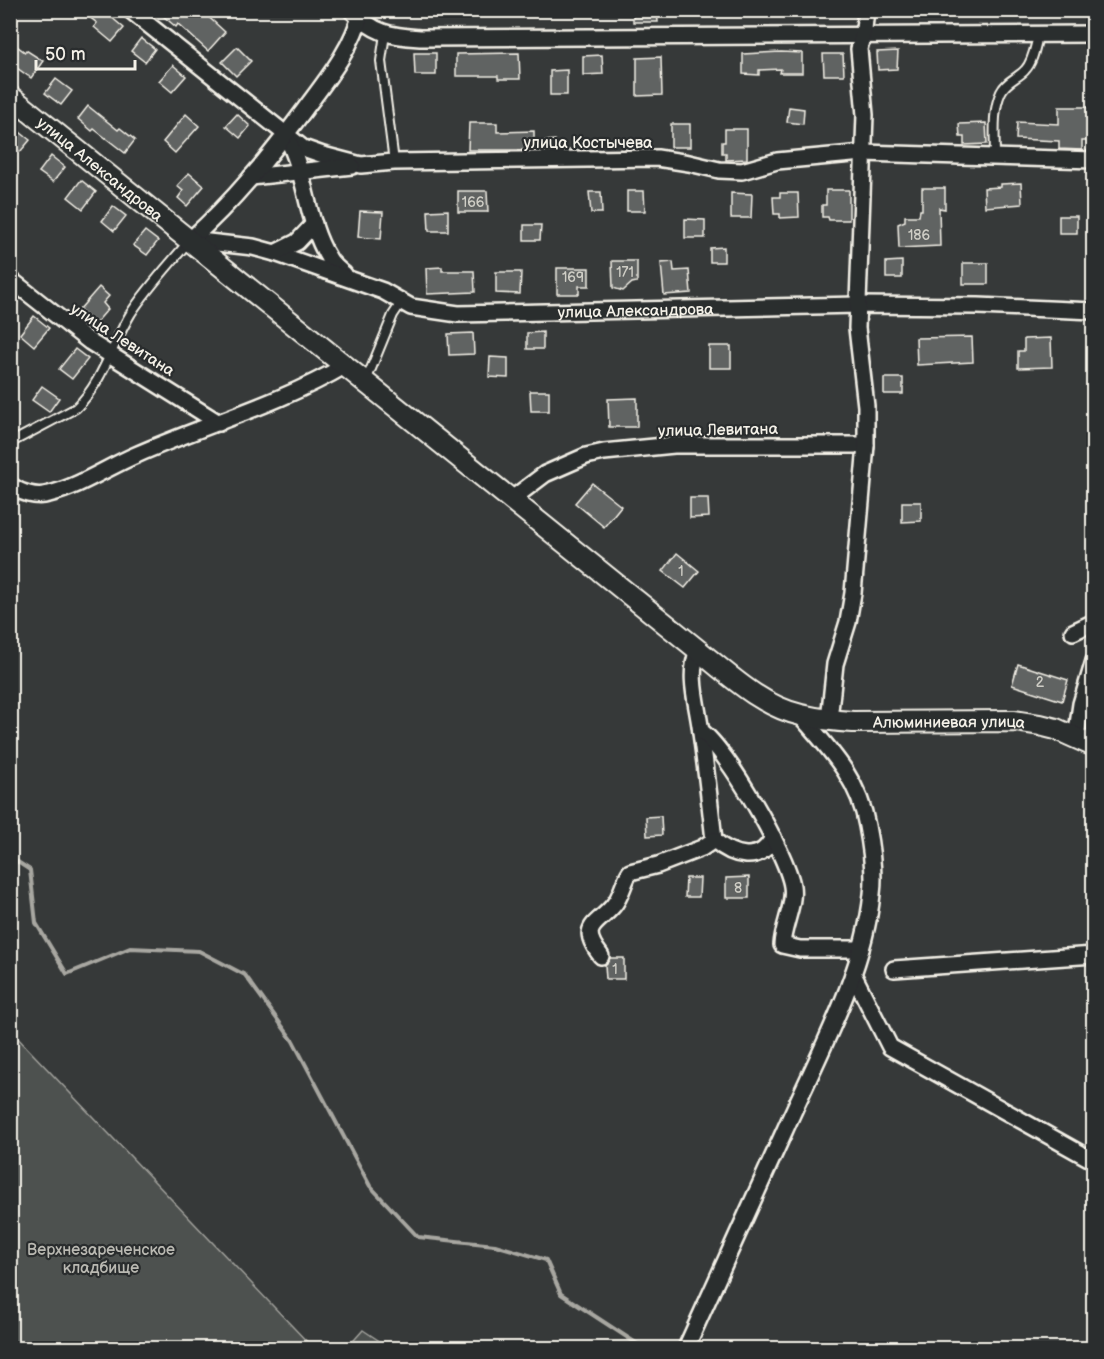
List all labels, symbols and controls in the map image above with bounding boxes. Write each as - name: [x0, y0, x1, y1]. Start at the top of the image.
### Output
- scale bar: [36, 33, 135, 71]
- text: 50 m: [45, 44, 86, 65]
- street label: улица Александрова: [33, 114, 167, 227]
- street label: улица Костычева: [523, 134, 653, 153]
- house number: 166: [462, 194, 485, 211]
- house number: 186: [908, 227, 931, 244]
- house number: 171: [616, 264, 634, 281]
- house number: 169: [562, 269, 584, 286]
- street label: улица Левитана: [67, 300, 178, 381]
- street label: улица Александрова: [557, 300, 714, 323]
- street label: улица Левитана: [658, 420, 779, 441]
- house number: 1: [678, 563, 684, 580]
- house number: 2: [1036, 674, 1045, 691]
- street label: Алюминиевая улица: [872, 713, 1027, 734]
- house number: 8: [734, 880, 742, 897]
- house number: 1: [612, 961, 618, 978]
- park label: Верхнезареченское кладбище: [27, 1241, 175, 1278]

